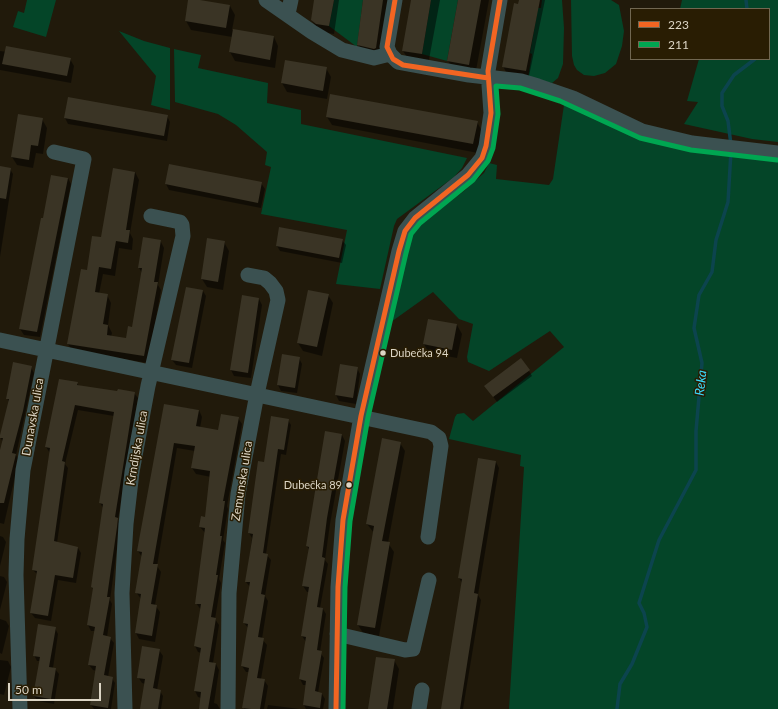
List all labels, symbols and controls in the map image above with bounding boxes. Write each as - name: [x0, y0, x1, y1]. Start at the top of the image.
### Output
- legend: [630, 8, 770, 60]
- text: 223: [668, 17, 689, 32]
- text: 211: [668, 37, 689, 52]
- place label: Dubečka 94: [390, 346, 448, 360]
- marker: Dubečka 94: [378, 348, 388, 358]
- water label: Reka: [692, 369, 710, 397]
- street label: Dunavska ulica: [19, 377, 47, 457]
- street label: Krndijska ulica: [123, 409, 151, 487]
- street label: Zemunska ulica: [229, 440, 255, 522]
- place label: Dubečka 89: [284, 478, 342, 492]
- marker: Dubečka 89: [344, 480, 354, 490]
- scale bar: [10, 675, 103, 701]
- text: 50 m: [15, 682, 42, 697]

